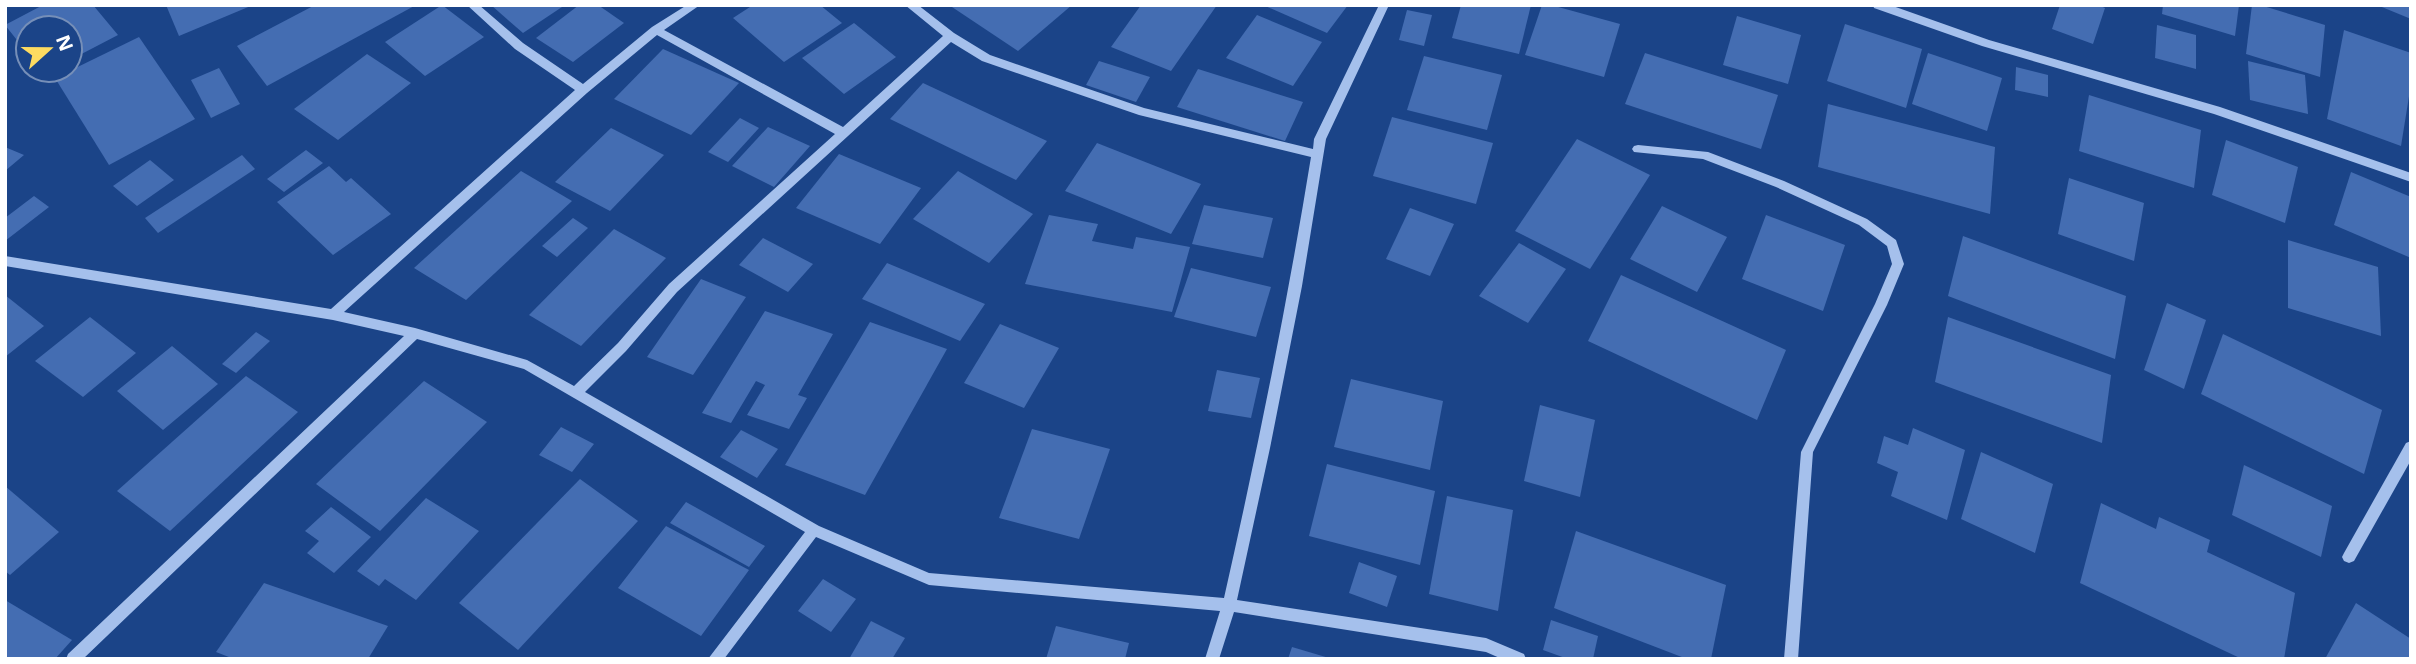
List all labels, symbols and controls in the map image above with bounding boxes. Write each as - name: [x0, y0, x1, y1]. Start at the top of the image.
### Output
- north arrow: [14, 14, 84, 84]
- text: N: [50, 31, 80, 55]

